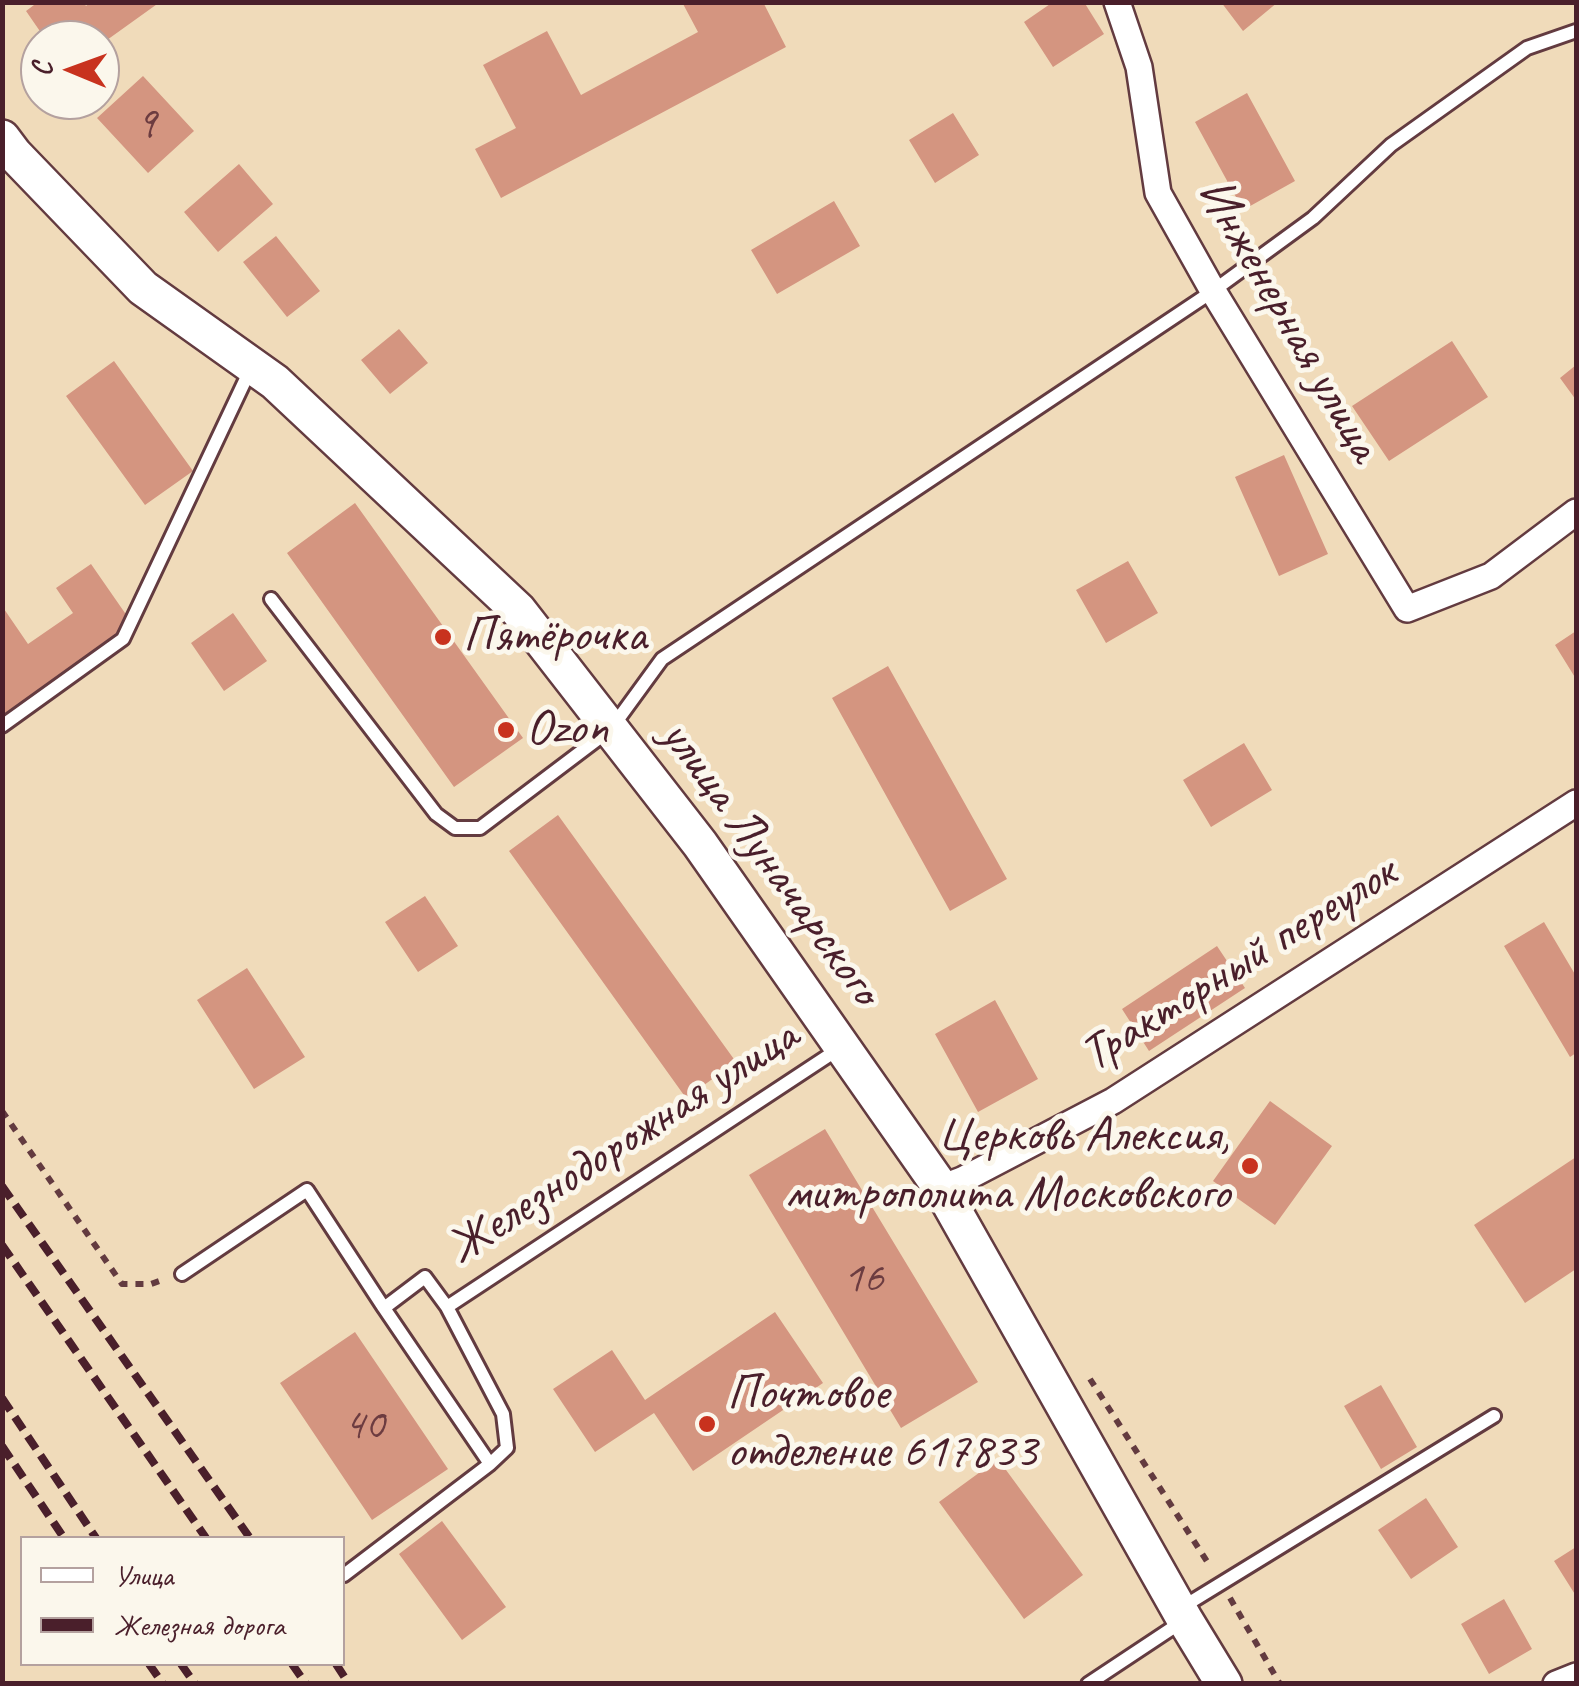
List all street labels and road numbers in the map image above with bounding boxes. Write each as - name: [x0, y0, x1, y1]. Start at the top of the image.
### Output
- street label: Инженерная улица: [1183, 168, 1393, 472]
- street label: улица Луначарского: [646, 709, 894, 1017]
- street label: Тракторный переулок: [1070, 844, 1408, 1086]
- street label: Железнодорожная улица: [436, 1007, 810, 1279]

